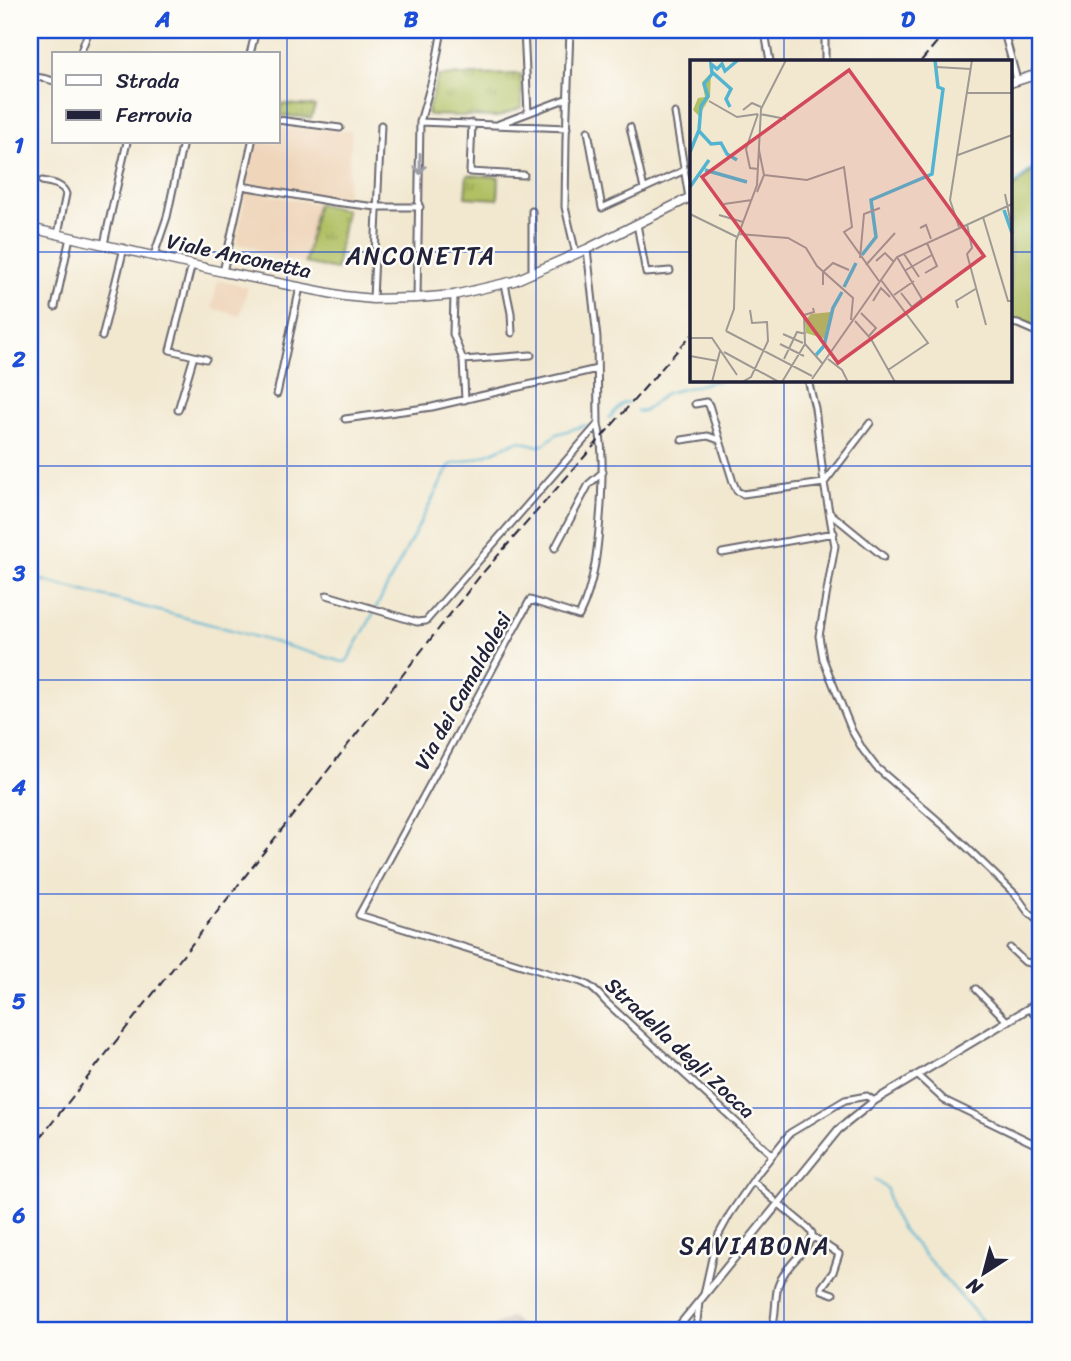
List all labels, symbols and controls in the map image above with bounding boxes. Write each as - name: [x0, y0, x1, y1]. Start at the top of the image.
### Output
- text: A: [154, 0, 171, 40]
- text: B: [404, 0, 419, 40]
- text: C: [652, 0, 668, 40]
- text: D: [901, 0, 916, 40]
- legend: [52, 52, 280, 144]
- inset map: [690, 60, 1012, 382]
- text: Strada: [116, 62, 180, 100]
- text: Ferrovia: [116, 96, 193, 134]
- text: 1: [14, 125, 24, 166]
- one-way arrow: [413, 153, 427, 176]
- street label: Viale Anconetta: [163, 222, 315, 290]
- district label: ANCONETTA: [345, 235, 496, 277]
- text: 2: [11, 339, 26, 380]
- text: 3: [12, 553, 26, 594]
- street label: Via dei Camaldolesi: [404, 604, 523, 777]
- text: 4: [11, 767, 27, 808]
- street label: Stradella degli Zocca: [596, 967, 765, 1129]
- text: 5: [12, 981, 26, 1022]
- text: 6: [11, 1195, 26, 1236]
- district label: SAVIABONA: [679, 1225, 831, 1267]
- north arrow: [948, 1238, 1018, 1308]
- text: N: [959, 1269, 990, 1304]

